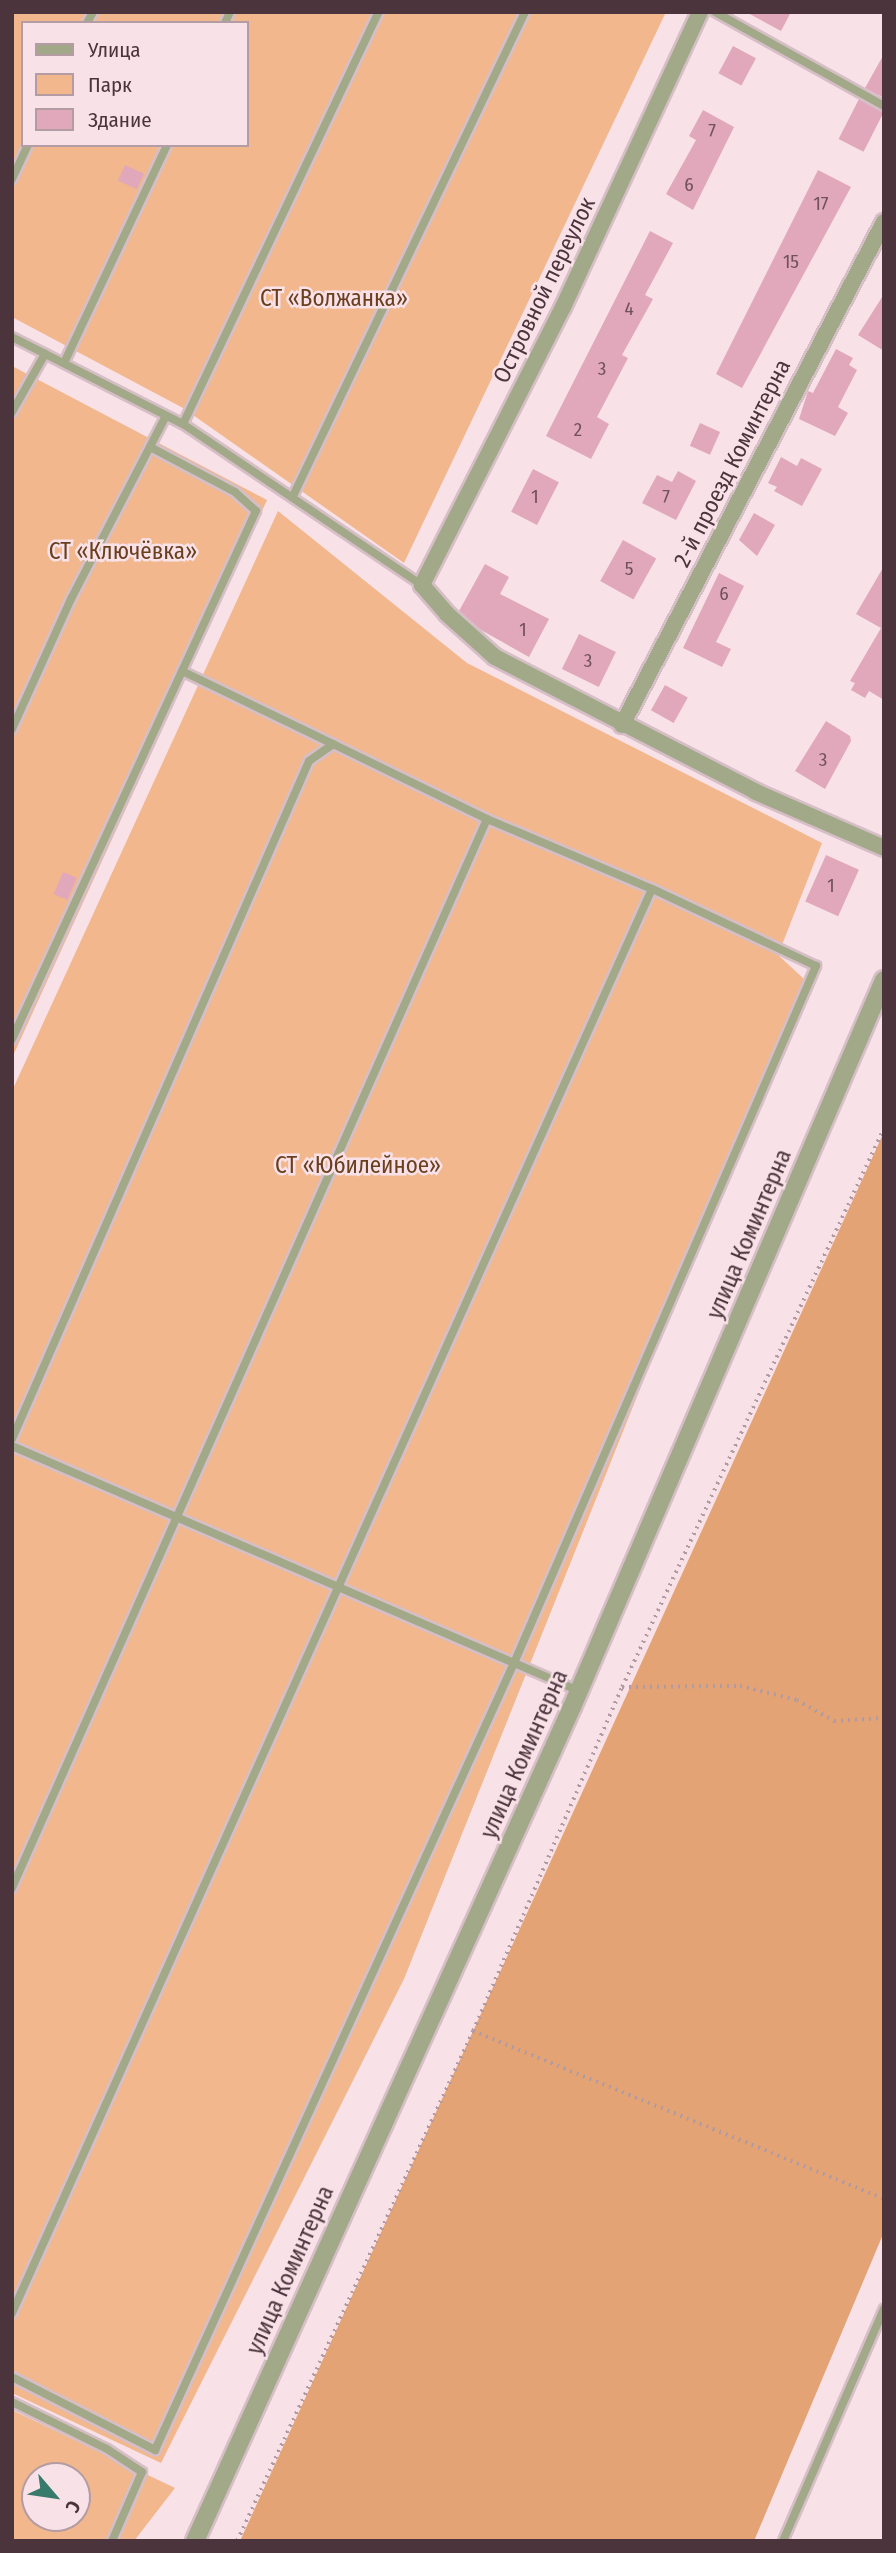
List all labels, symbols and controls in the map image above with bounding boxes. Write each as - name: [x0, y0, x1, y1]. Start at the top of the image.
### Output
- legend: [21, 21, 248, 147]
- text: Улица: [88, 37, 141, 63]
- text: Парк: [88, 72, 132, 98]
- text: Здание: [88, 107, 152, 133]
- house number: 7: [708, 120, 716, 142]
- house number: 6: [684, 174, 694, 196]
- street label: Островной переулок: [487, 193, 601, 387]
- house number: 17: [813, 193, 829, 215]
- house number: 15: [783, 251, 799, 273]
- park label: СТ «Волжанка»: [260, 284, 408, 312]
- house number: 4: [624, 298, 634, 320]
- street label: 2-й проезд Коминтерна: [668, 355, 796, 571]
- house number: 3: [598, 358, 606, 380]
- house number: 2: [574, 419, 582, 441]
- house number: 1: [531, 486, 539, 508]
- house number: 7: [662, 486, 670, 508]
- park label: СТ «Ключёвка»: [49, 537, 197, 565]
- house number: 5: [625, 558, 633, 580]
- house number: 6: [719, 583, 729, 605]
- house number: 1: [519, 619, 527, 641]
- house number: 3: [584, 650, 592, 672]
- house number: 3: [819, 749, 827, 771]
- house number: 1: [827, 875, 835, 897]
- street label: улица Коминтерна: [701, 1145, 797, 1323]
- park label: СТ «Юбилейное»: [275, 1151, 441, 1179]
- street label: улица Коминтерна: [474, 1665, 574, 1843]
- street label: улица Коминтерна: [240, 2181, 340, 2359]
- north arrow: [21, 2462, 91, 2532]
- text: С: [61, 2497, 86, 2516]

